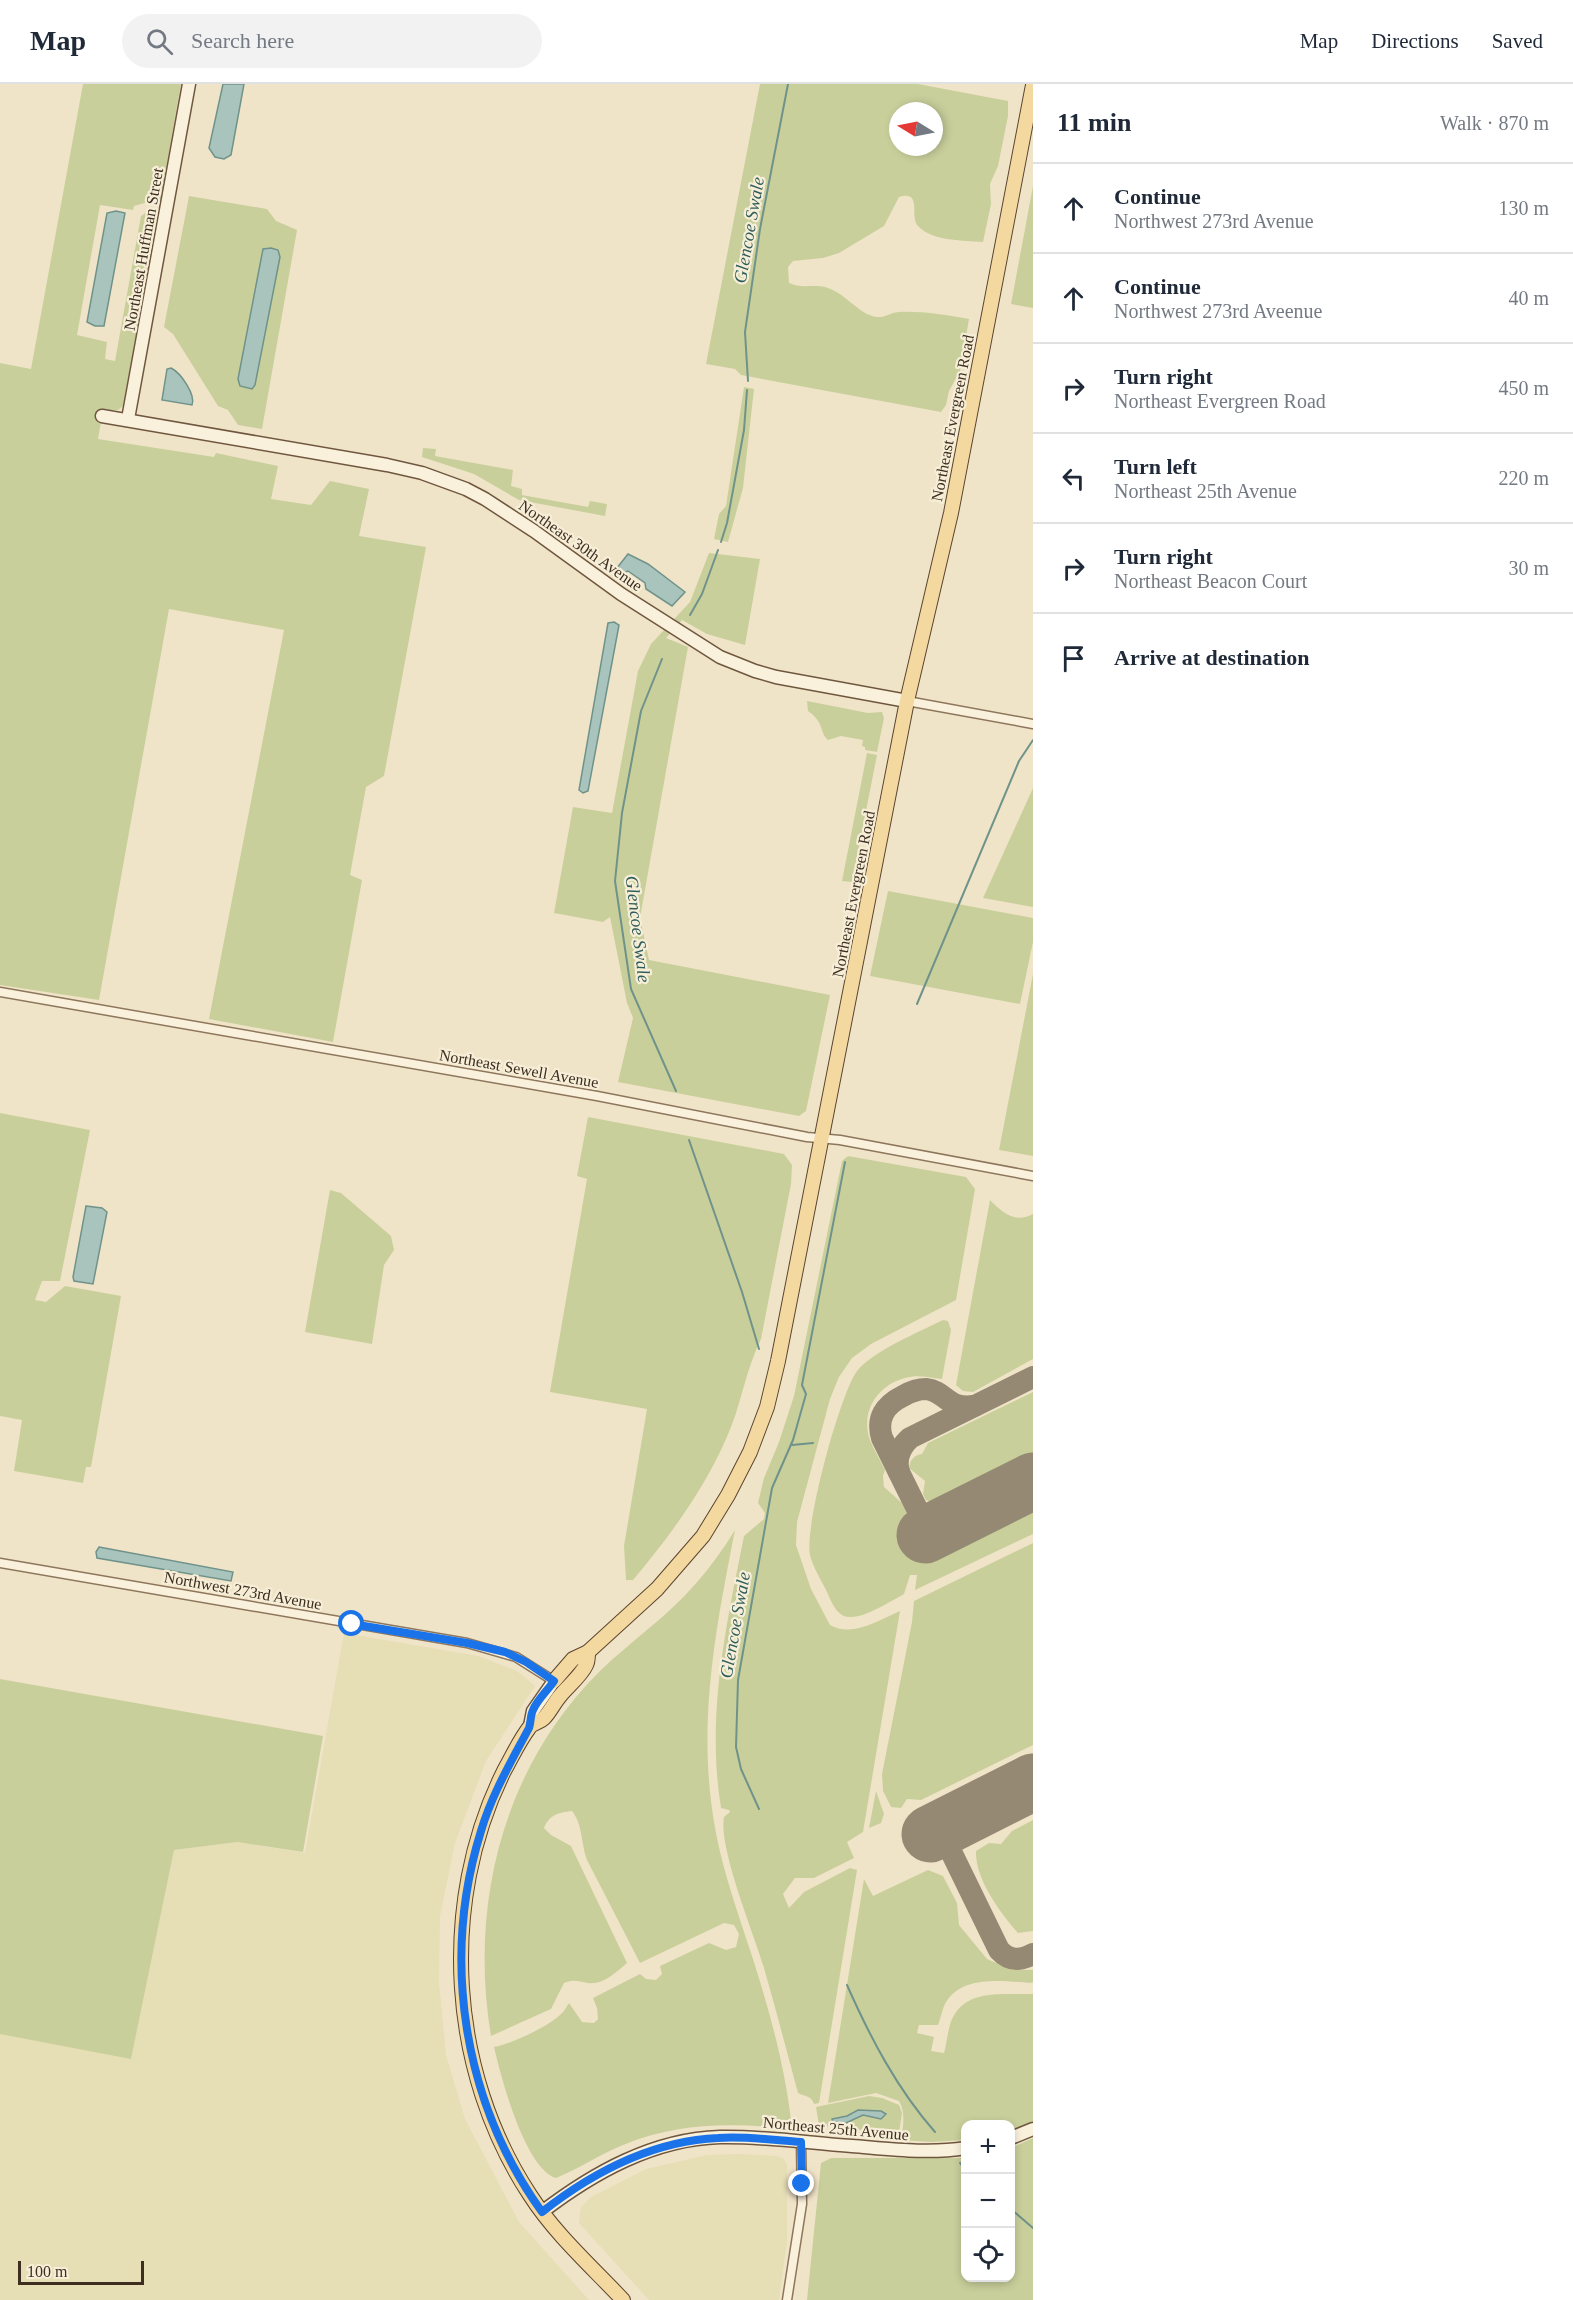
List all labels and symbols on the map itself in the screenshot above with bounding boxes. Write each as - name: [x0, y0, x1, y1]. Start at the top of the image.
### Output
- north arrow: [889, 102, 943, 156]
- street label: Northeast Huffman Street: [121, 166, 166, 332]
- water label: Glencoe Swale: [730, 175, 768, 285]
- street label: Northeast Evergreen Road: [928, 333, 978, 503]
- street label: Northeast 30th Avenue: [516, 496, 646, 594]
- street label: Northeast Evergreen Road: [829, 809, 879, 979]
- water label: Glencoe Swale: [622, 874, 654, 984]
- street label: Northeast Sewell Avenue: [438, 1046, 600, 1091]
- street label: Northwest 273rd Avenue: [163, 1568, 323, 1613]
- water label: Glencoe Swale: [716, 1570, 754, 1680]
- route start: [338, 1610, 364, 1636]
- street label: Northeast 25th Avenue: [762, 2114, 910, 2143]
- route end: [788, 2170, 814, 2196]
- scale bar: [18, 2258, 144, 2286]

